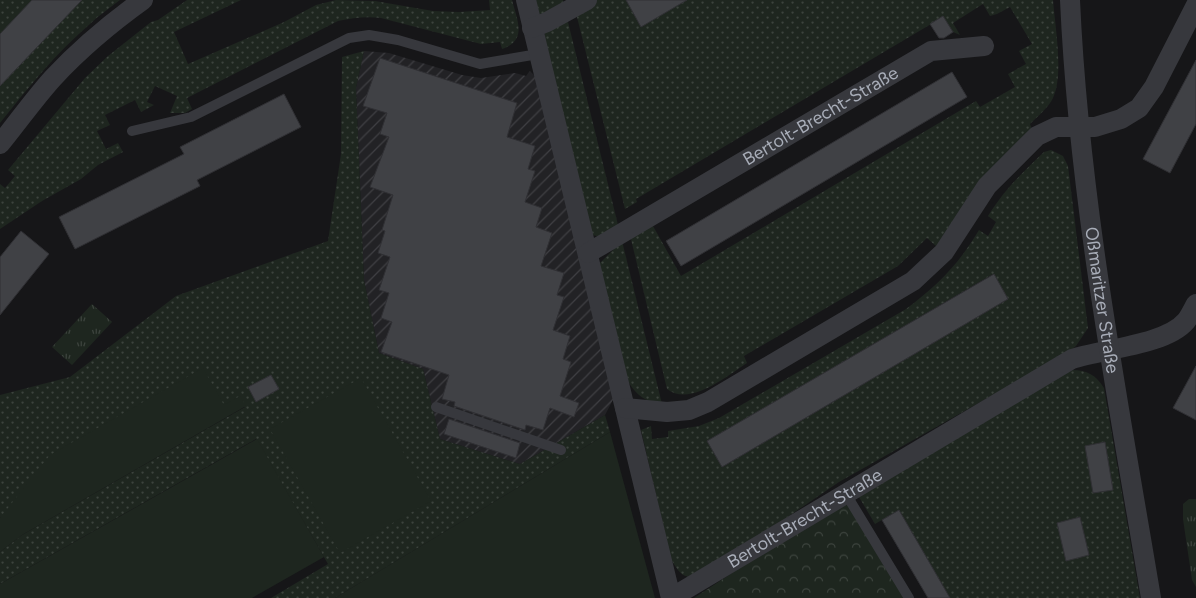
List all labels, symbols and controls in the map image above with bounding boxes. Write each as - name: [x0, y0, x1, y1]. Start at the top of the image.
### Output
- street label: Bertolt-Brecht-Straße: [739, 62, 902, 170]
- street label: Oßmaritzer Straße: [1080, 225, 1124, 375]
- street label: Bertolt-Brecht-Straße: [723, 464, 886, 573]

